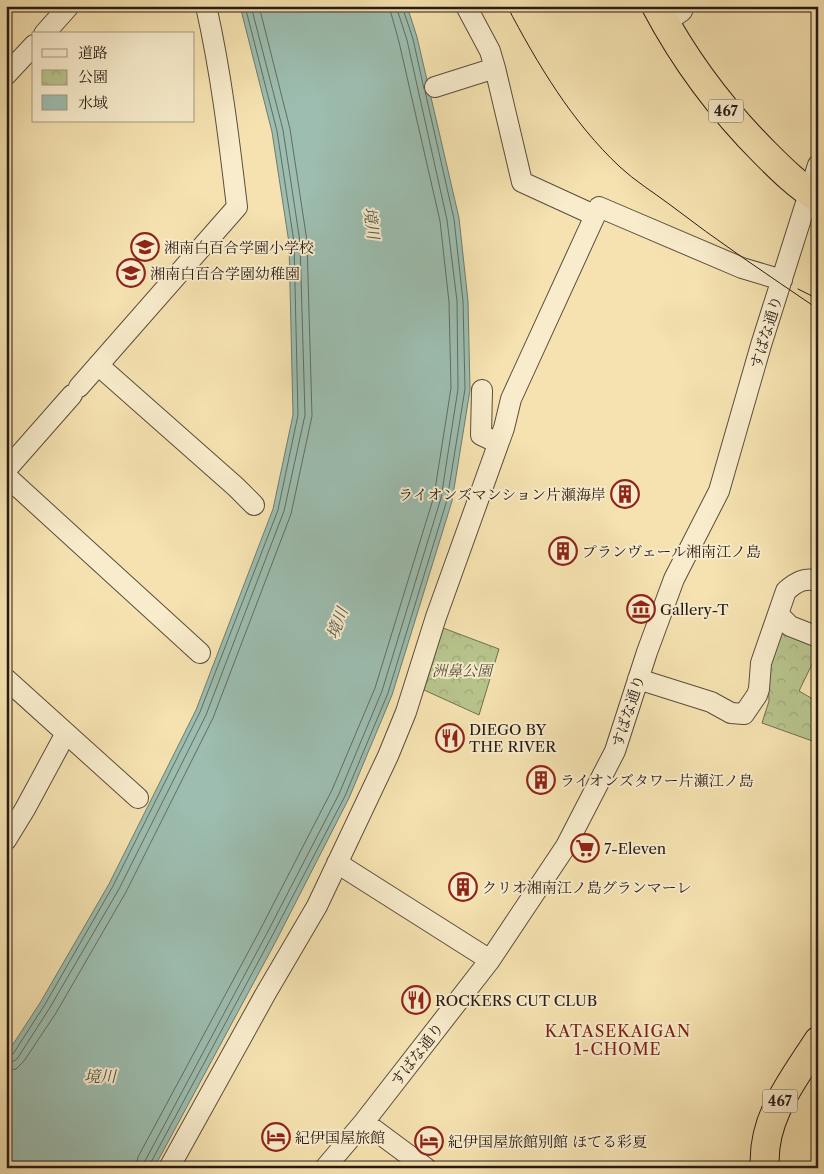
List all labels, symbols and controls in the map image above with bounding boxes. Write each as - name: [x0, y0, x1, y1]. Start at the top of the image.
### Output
- legend: [32, 32, 195, 122]
- text: 道路: [78, 43, 108, 62]
- text: 公園: [78, 67, 108, 86]
- text: 水域: [78, 93, 108, 112]
- road number: 467: [708, 100, 744, 122]
- water label: 境川: [360, 206, 384, 242]
- school or university icon: 湘南白百合学園小学校: [130, 232, 160, 262]
- place label: 湘南白百合学園小学校: [164, 238, 314, 257]
- school or university icon: 湘南白百合学園幼稚園: [116, 258, 146, 288]
- place label: 湘南白百合学園幼稚園: [150, 264, 300, 283]
- street label: すばな通り: [746, 293, 786, 371]
- building icon: ライオンズマンション片瀬海岸: [610, 479, 640, 509]
- place label: ライオンズマンション片瀬海岸: [398, 485, 606, 504]
- building icon: プランヴェール湘南江ノ島: [548, 536, 578, 566]
- place label: プランヴェール湘南江ノ島: [582, 542, 761, 561]
- museum icon: Gallery-T: [626, 594, 656, 624]
- place label: Gallery-T: [660, 600, 729, 619]
- water label: 境川: [322, 603, 353, 642]
- park label: 洲鼻公園: [432, 661, 495, 680]
- street label: すばな通り: [607, 672, 649, 750]
- place label: DIEGO BY THE RIVER: [469, 720, 557, 756]
- restaurant icon: DIEGO BY THE RIVER: [435, 723, 465, 753]
- building icon: ライオンズタワー片瀬江ノ島: [526, 765, 556, 795]
- place label: ライオンズタワー片瀬江ノ島: [560, 771, 754, 790]
- supermarket icon: 7-Eleven: [570, 833, 600, 863]
- place label: 7-Eleven: [604, 839, 667, 858]
- building icon: クリオ湘南江ノ島グランマーレ: [448, 872, 478, 902]
- place label: クリオ湘南江ノ島グランマーレ: [482, 878, 692, 897]
- restaurant icon: ROCKERS CUT CLUB: [401, 985, 431, 1015]
- place label: ROCKERS CUT CLUB: [435, 991, 597, 1010]
- street label: すばな通り: [386, 1019, 448, 1089]
- district label: KATASEKAIGAN 1-CHOME: [545, 1021, 691, 1059]
- water label: 境川: [84, 1066, 118, 1086]
- road number: 467: [762, 1090, 798, 1112]
- hotel icon: 紀伊国屋旅館: [261, 1122, 291, 1152]
- hotel icon: 紀伊国屋旅館別館 ほてる彩夏: [414, 1126, 444, 1156]
- place label: 紀伊国屋旅館: [295, 1128, 385, 1147]
- place label: 紀伊国屋旅館別館 ほてる彩夏: [448, 1132, 647, 1151]

